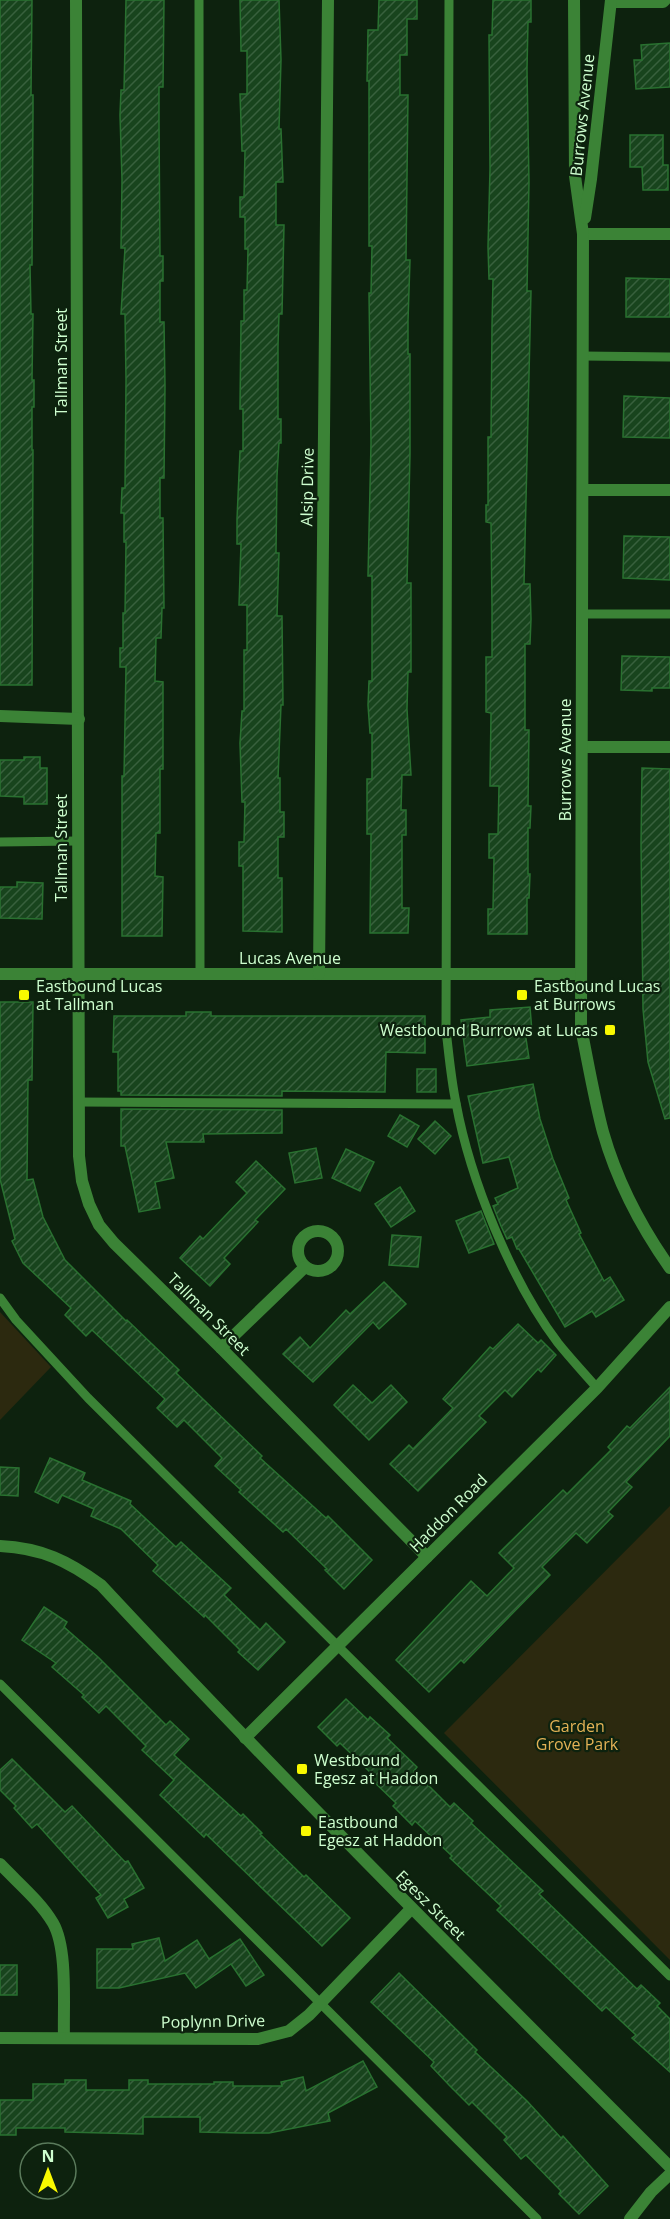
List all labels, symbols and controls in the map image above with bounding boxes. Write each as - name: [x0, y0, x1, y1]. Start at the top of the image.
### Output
- street label: Burrows Avenue: [565, 53, 599, 177]
- street label: Tallman Street: [50, 308, 72, 416]
- street label: Alsip Drive: [295, 447, 319, 527]
- street label: Burrows Avenue: [554, 699, 576, 821]
- street label: Tallman Street: [50, 794, 72, 902]
- street label: Lucas Avenue: [239, 947, 341, 969]
- place label: Eastbound Lucas at Tallman: [36, 975, 162, 1015]
- place label: Eastbound Lucas at Burrows: [534, 975, 660, 1015]
- marker: Eastbound Lucas at Tallman: [17, 988, 31, 1002]
- marker: Eastbound Lucas at Burrows: [515, 988, 529, 1002]
- place label: Westbound Burrows at Lucas: [380, 1019, 598, 1041]
- marker: Westbound Burrows at Lucas: [603, 1023, 617, 1037]
- street label: Tallman Street: [163, 1268, 255, 1360]
- street label: Haddon Road: [404, 1469, 492, 1557]
- park label: Garden Grove Park: [536, 1715, 619, 1755]
- place label: Westbound Egesz at Haddon: [314, 1749, 438, 1789]
- marker: Westbound Egesz at Haddon: [295, 1762, 309, 1776]
- place label: Eastbound Egesz at Haddon: [318, 1811, 442, 1851]
- marker: Eastbound Egesz at Haddon: [299, 1824, 313, 1838]
- street label: Egesz Street: [391, 1865, 471, 1945]
- street label: Poplynn Drive: [161, 2009, 265, 2033]
- north arrow: [18, 2141, 78, 2201]
- text: N: [41, 2145, 55, 2167]

